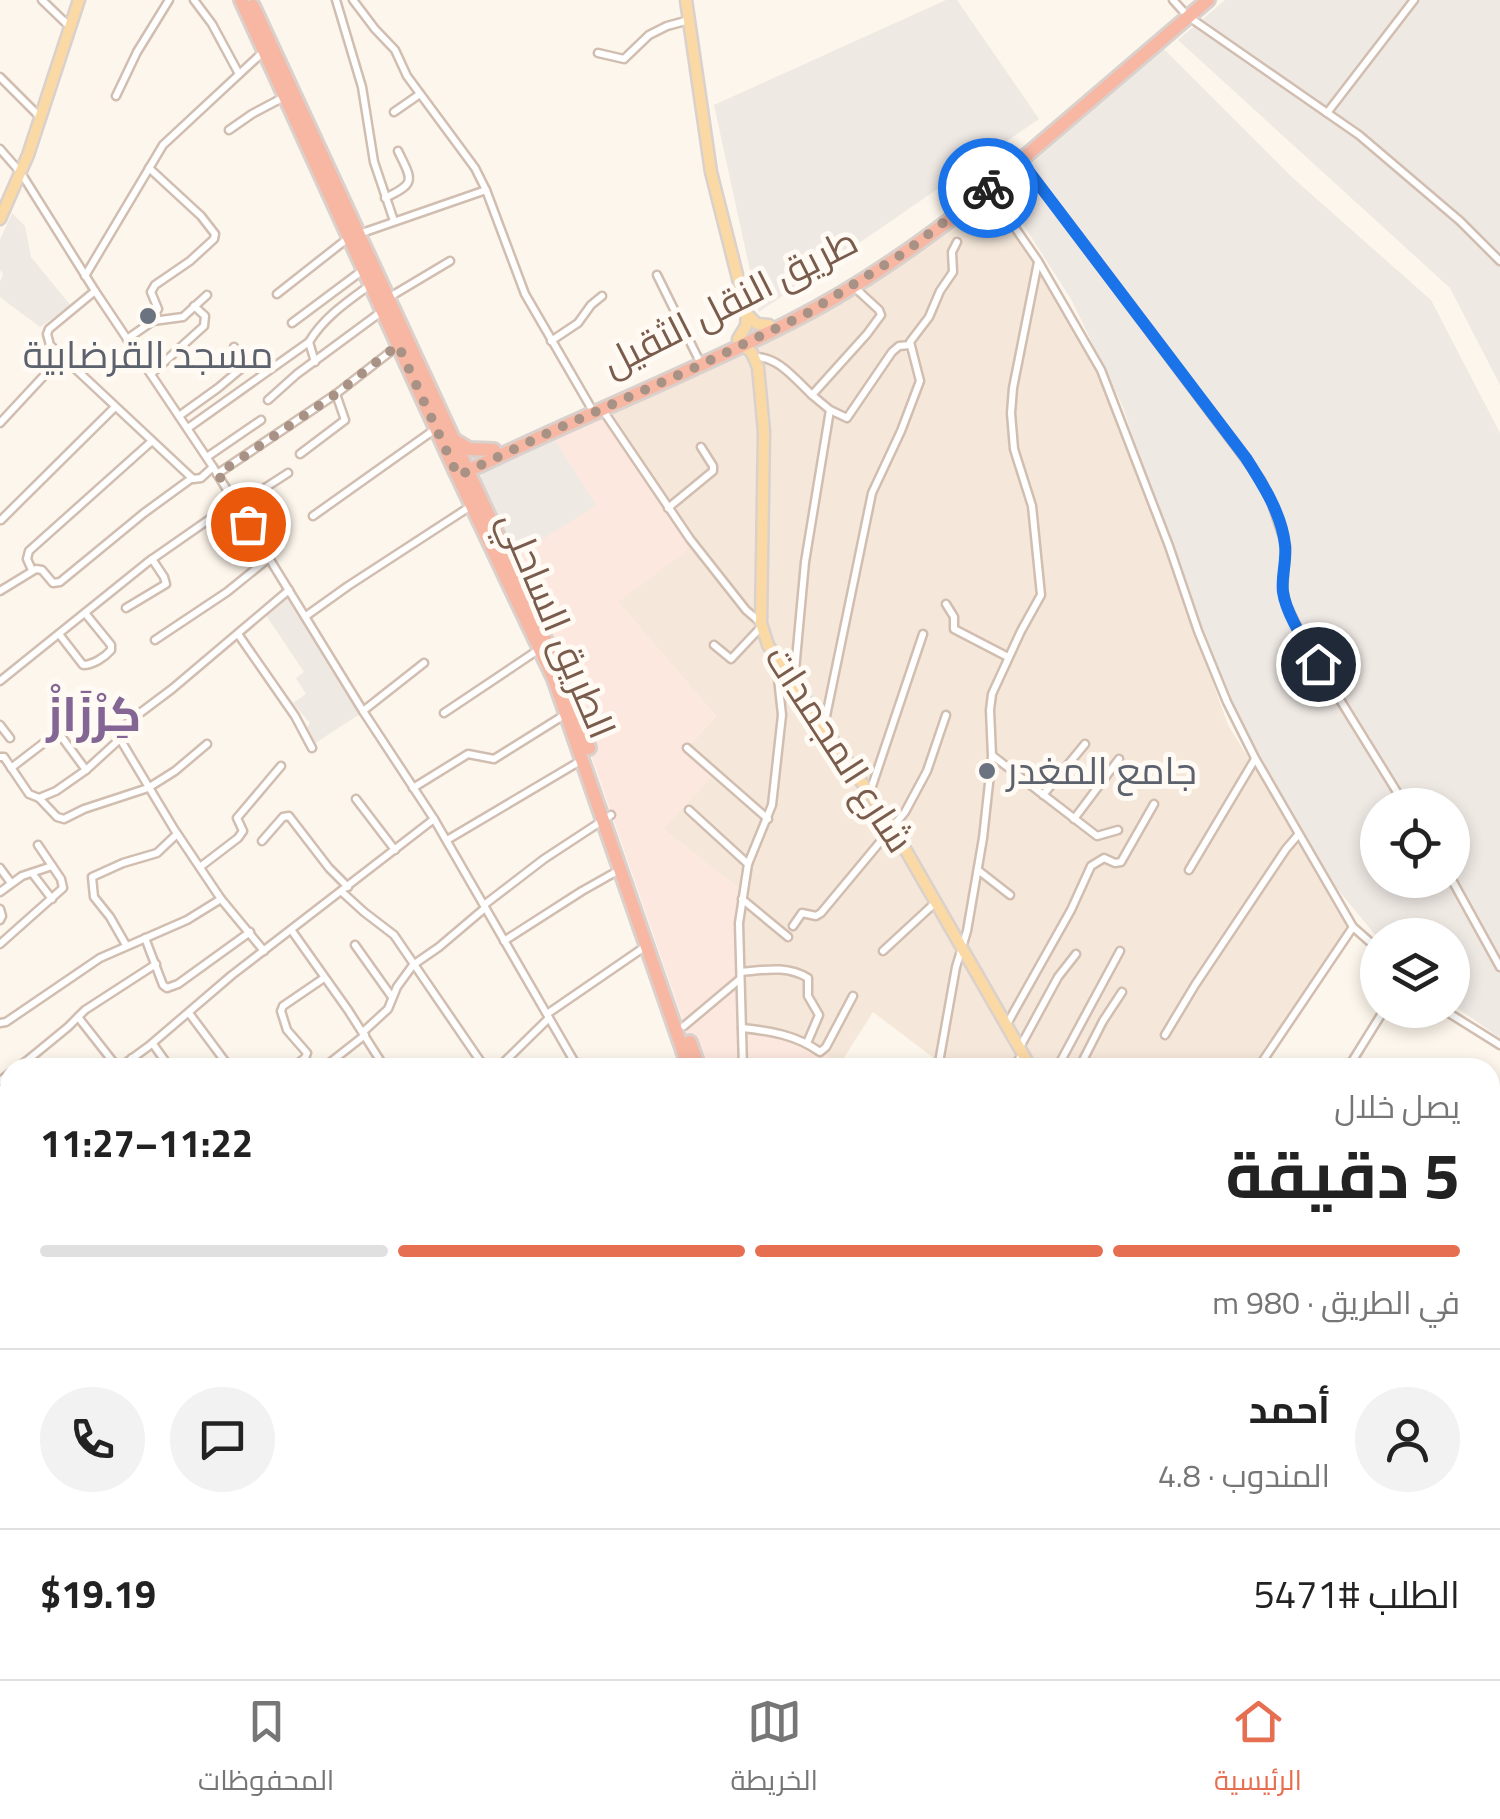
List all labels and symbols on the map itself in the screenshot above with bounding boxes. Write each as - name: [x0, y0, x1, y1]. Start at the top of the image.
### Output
- courier: [938, 138, 1038, 238]
- street label: طريق النقل الثقيل: [592, 212, 868, 391]
- marker: مسجد القرضابية: [137, 305, 159, 327]
- place label: مسجد القرضابية: [23, 325, 273, 383]
- pin: [206, 482, 291, 567]
- street label: الطريق الساحلي: [482, 502, 632, 748]
- pin: [1276, 622, 1361, 707]
- street label: شارع المجمدات: [751, 633, 929, 864]
- district label: كِرْزَازْ: [44, 677, 142, 750]
- place label: جامع المغدر: [1005, 741, 1197, 799]
- marker: جامع المغدر: [976, 760, 998, 782]

